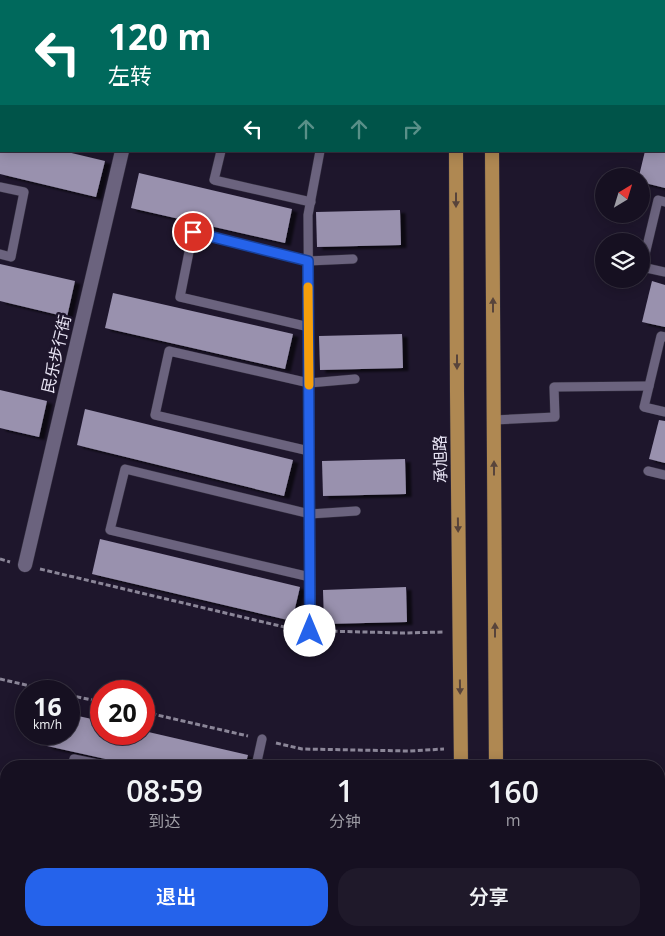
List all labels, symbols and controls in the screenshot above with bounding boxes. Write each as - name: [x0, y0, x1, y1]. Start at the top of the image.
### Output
- text: 120 m: [108, 13, 212, 60]
- icon: left: [25, 20, 90, 85]
- text: 左转: [108, 60, 152, 90]
- icon: left: [239, 115, 267, 143]
- icon: ahead: [292, 115, 320, 143]
- icon: ahead: [345, 115, 373, 143]
- icon: right: [398, 115, 426, 143]
- north arrow: [595, 168, 650, 222]
- map controls: [595, 168, 650, 288]
- one-way arrow: [452, 192, 460, 208]
- pin: [172, 211, 214, 253]
- icon: arrive: [179, 218, 207, 246]
- button: layers: [595, 233, 650, 288]
- one-way arrow: [489, 297, 497, 313]
- street label: 民乐步行街: [36, 313, 76, 395]
- one-way arrow: [453, 355, 461, 371]
- street label: 承旭路: [429, 435, 451, 483]
- one-way arrow: [490, 459, 498, 475]
- one-way arrow: [454, 517, 462, 533]
- position arrow: [283, 604, 335, 656]
- one-way arrow: [491, 622, 499, 638]
- speed limit sign: 20: [90, 680, 155, 745]
- one-way arrow: [456, 680, 464, 696]
- text: 16: [33, 689, 62, 723]
- text: km/h: [33, 716, 62, 733]
- text: 08:59: [126, 770, 203, 811]
- text: 1: [337, 770, 354, 811]
- text: 160: [487, 771, 539, 812]
- text: m: [506, 809, 520, 831]
- text: 到达: [149, 810, 181, 832]
- text: 分钟: [329, 810, 361, 832]
- button: 退出: [25, 868, 328, 926]
- button: 分享: [338, 868, 640, 926]

